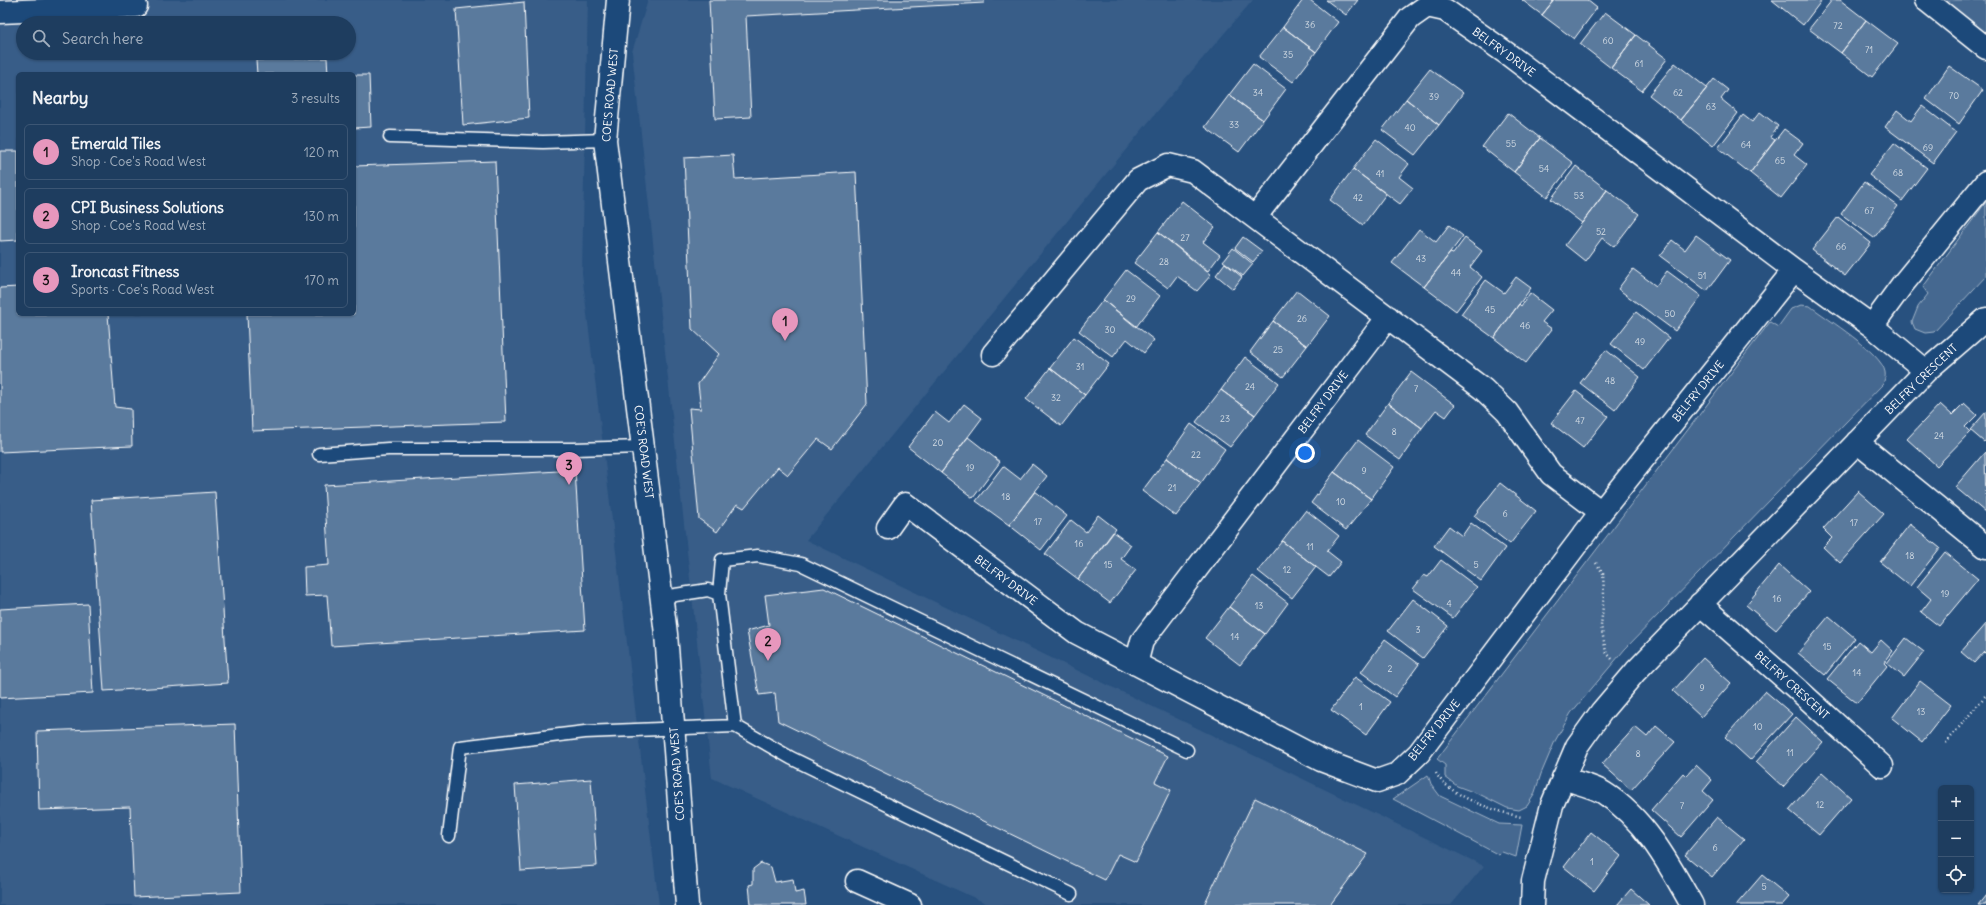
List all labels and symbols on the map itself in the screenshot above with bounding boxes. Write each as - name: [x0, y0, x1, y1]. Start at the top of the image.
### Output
- house number: 36: [1305, 19, 1315, 30]
- house number: 72: [1833, 20, 1843, 31]
- street label: BELFRY DRIVE: [1470, 24, 1538, 80]
- house number: 60: [1602, 35, 1614, 46]
- house number: 71: [1865, 44, 1873, 55]
- street label: COE'S ROAD WEST: [599, 47, 621, 142]
- house number: 35: [1283, 49, 1293, 60]
- house number: 61: [1635, 58, 1643, 69]
- house number: 34: [1253, 87, 1263, 98]
- house number: 62: [1673, 87, 1683, 98]
- house number: 70: [1949, 90, 1959, 101]
- house number: 39: [1429, 91, 1439, 102]
- house number: 63: [1706, 101, 1716, 112]
- house number: 33: [1229, 119, 1239, 130]
- house number: 40: [1404, 122, 1416, 133]
- house number: 55: [1506, 138, 1516, 149]
- house number: 64: [1741, 139, 1751, 150]
- house number: 69: [1923, 142, 1933, 153]
- house number: 65: [1775, 155, 1785, 166]
- house number: 54: [1539, 163, 1549, 174]
- house number: 68: [1893, 167, 1903, 178]
- house number: 41: [1376, 168, 1384, 179]
- house number: 53: [1574, 190, 1584, 201]
- house number: 42: [1353, 192, 1363, 203]
- house number: 67: [1864, 205, 1874, 216]
- house number: 52: [1596, 226, 1606, 237]
- house number: 27: [1180, 232, 1190, 243]
- house number: 66: [1836, 241, 1846, 252]
- house number: 43: [1416, 253, 1426, 264]
- house number: 28: [1159, 256, 1169, 267]
- house number: 44: [1451, 267, 1461, 278]
- house number: 51: [1698, 270, 1706, 281]
- house number: 29: [1126, 293, 1136, 304]
- house number: 45: [1485, 304, 1495, 315]
- pin: 1: [772, 308, 798, 341]
- house number: 50: [1664, 308, 1676, 319]
- house number: 26: [1297, 313, 1307, 324]
- house number: 46: [1520, 320, 1530, 331]
- house number: 30: [1104, 324, 1116, 335]
- house number: 49: [1635, 336, 1645, 347]
- street label: BELFRY CRESCENT: [1882, 341, 1960, 417]
- house number: 25: [1273, 344, 1283, 355]
- street label: BELFRY DRIVE: [1669, 358, 1727, 424]
- house number: 31: [1076, 361, 1084, 372]
- street label: BELFRY DRIVE: [1295, 368, 1351, 436]
- house number: 48: [1605, 375, 1615, 386]
- house number: 24: [1245, 381, 1255, 392]
- house number: 7: [1414, 383, 1419, 394]
- house number: 32: [1051, 392, 1061, 403]
- street label: COE'S ROAD WEST: [631, 404, 657, 500]
- house number: 23: [1220, 413, 1230, 424]
- house number: 47: [1575, 415, 1585, 426]
- house number: 8: [1391, 426, 1397, 437]
- house number: 24: [1934, 430, 1944, 441]
- house number: 20: [933, 437, 944, 448]
- your location: [1295, 443, 1315, 463]
- house number: 22: [1191, 449, 1201, 460]
- pin: 3: [556, 452, 582, 485]
- house number: 19: [966, 462, 974, 473]
- house number: 9: [1361, 465, 1367, 476]
- house number: 21: [1168, 482, 1176, 493]
- house number: 18: [1002, 491, 1010, 502]
- house number: 10: [1336, 496, 1346, 507]
- house number: 6: [1502, 508, 1508, 519]
- house number: 17: [1034, 516, 1043, 527]
- house number: 17: [1850, 517, 1859, 528]
- house number: 16: [1075, 538, 1083, 549]
- house number: 11: [1306, 541, 1314, 552]
- house number: 18: [1906, 550, 1914, 561]
- street label: BELFRY DRIVE: [972, 552, 1040, 608]
- house number: 15: [1104, 559, 1112, 570]
- house number: 5: [1473, 559, 1479, 570]
- house number: 12: [1283, 564, 1291, 575]
- house number: 19: [1941, 588, 1949, 599]
- house number: 16: [1773, 593, 1781, 604]
- house number: 4: [1446, 598, 1452, 609]
- house number: 13: [1255, 600, 1263, 611]
- house number: 3: [1415, 624, 1421, 635]
- pin: 2: [755, 628, 781, 661]
- house number: 14: [1231, 631, 1239, 642]
- house number: 15: [1823, 641, 1831, 652]
- street label: BELFRY CRESCENT: [1752, 648, 1832, 722]
- house number: 2: [1388, 663, 1393, 674]
- house number: 14: [1853, 667, 1861, 678]
- house number: 9: [1699, 682, 1705, 693]
- street label: BELFRY DRIVE: [1405, 697, 1463, 763]
- house number: 1: [1359, 701, 1363, 712]
- house number: 13: [1917, 706, 1925, 717]
- house number: 10: [1753, 721, 1763, 732]
- street label: COE'S ROAD WEST: [667, 726, 687, 821]
- house number: 11: [1786, 747, 1794, 758]
- house number: 8: [1635, 748, 1641, 759]
- house number: 12: [1816, 799, 1824, 810]
- house number: 7: [1680, 800, 1685, 811]
- house number: 6: [1712, 842, 1718, 853]
- house number: 1: [1590, 856, 1594, 867]
- house number: 5: [1761, 881, 1767, 892]

